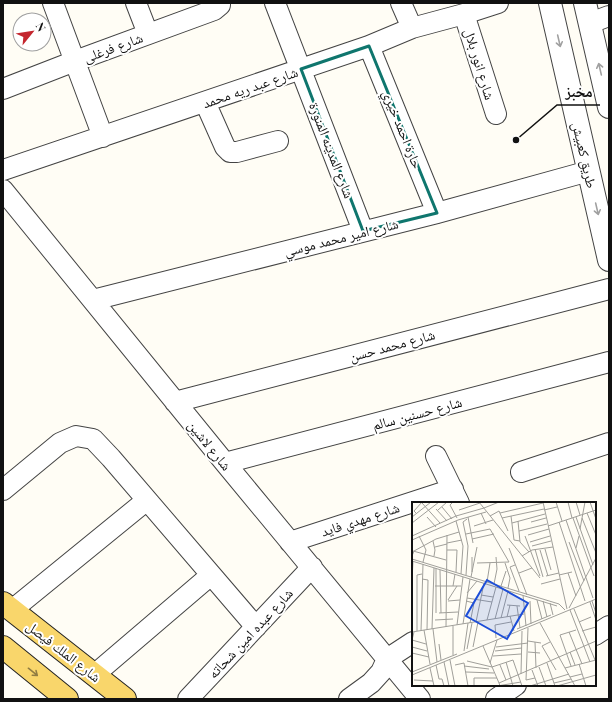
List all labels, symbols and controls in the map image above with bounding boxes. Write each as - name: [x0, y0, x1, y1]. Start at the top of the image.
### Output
- north arrow: [12, 12, 52, 52]
- text: N: [33, 20, 50, 34]
- street label: شارع انور بلال: [459, 26, 500, 102]
- street label: شارع فرغلى: [81, 28, 146, 67]
- one-way arrow: [556, 34, 563, 47]
- street label: شارع عبد ريه محمد: [200, 62, 300, 113]
- one-way arrow: [596, 63, 604, 76]
- callout: مخبز: [557, 78, 600, 105]
- text: مخبز: [564, 81, 593, 101]
- street label: حارة احمد خيري: [376, 87, 427, 172]
- street label: شارع المدينه المنورة: [304, 99, 359, 201]
- street label: طريق كعبيش: [567, 120, 602, 190]
- one-way arrow: [594, 202, 602, 215]
- street label: شارع امير محمد موسي: [282, 214, 401, 263]
- street label: شارع محمد حسن: [347, 324, 437, 367]
- street label: شارع حسنين سالم: [370, 392, 464, 435]
- street label: شارع لاشين: [183, 416, 236, 475]
- street label: شارع مهدي فايد: [318, 497, 402, 543]
- inset map: [412, 502, 596, 686]
- street label: شارع عبده امين شحاته: [203, 584, 297, 683]
- street label: شارع الملك فيصل: [22, 616, 105, 687]
- one-way arrow: [28, 667, 39, 676]

